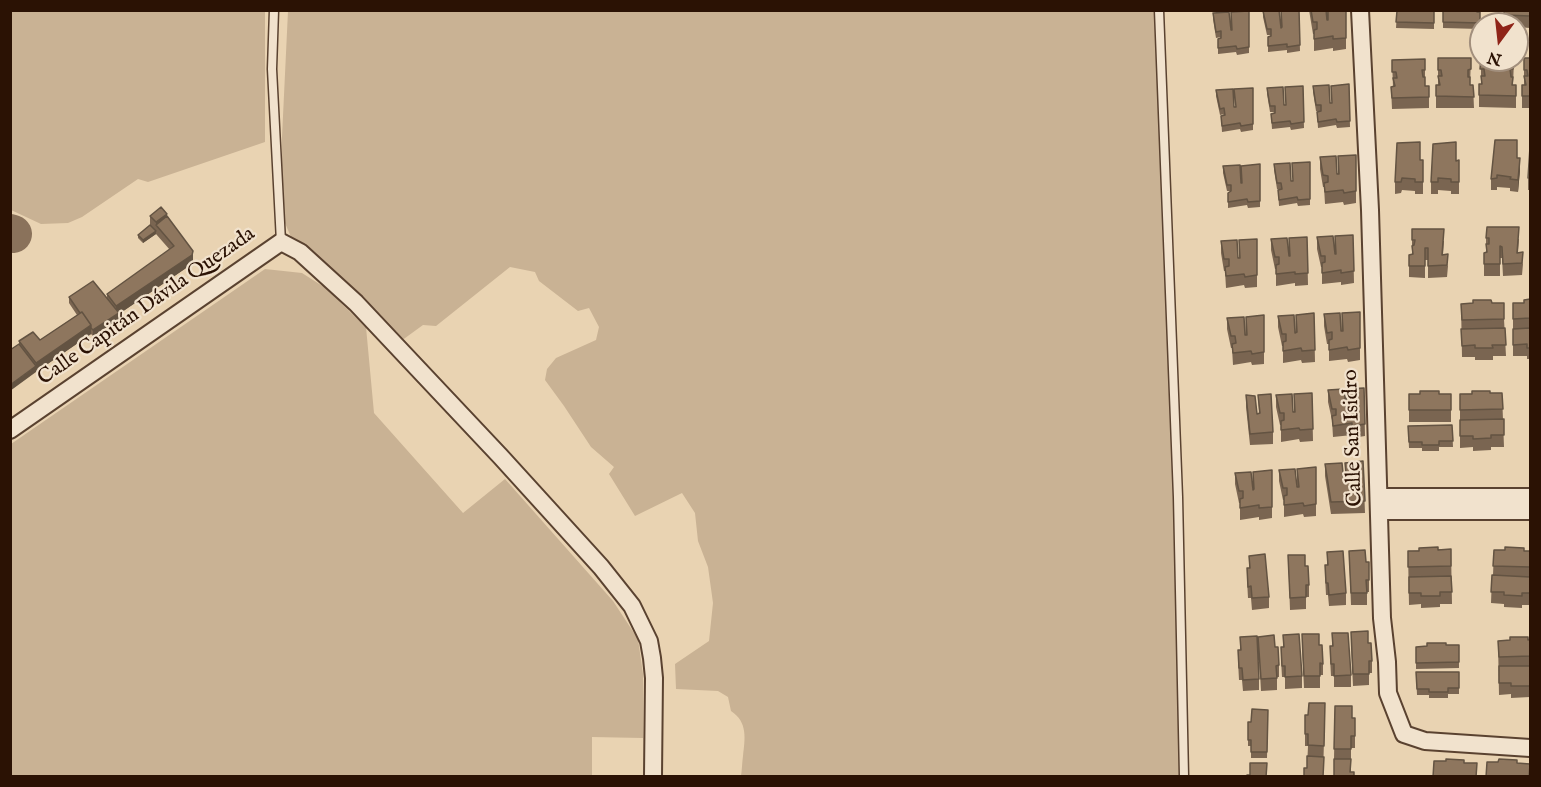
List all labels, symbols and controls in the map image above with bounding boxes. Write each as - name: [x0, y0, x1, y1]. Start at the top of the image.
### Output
- north arrow: [1469, 12, 1529, 72]
- text: N: [1486, 46, 1504, 69]
- street label: Calle Capitán Dávila Quezada: [33, 222, 261, 392]
- street label: Calle San Isidro: [1339, 369, 1369, 507]

